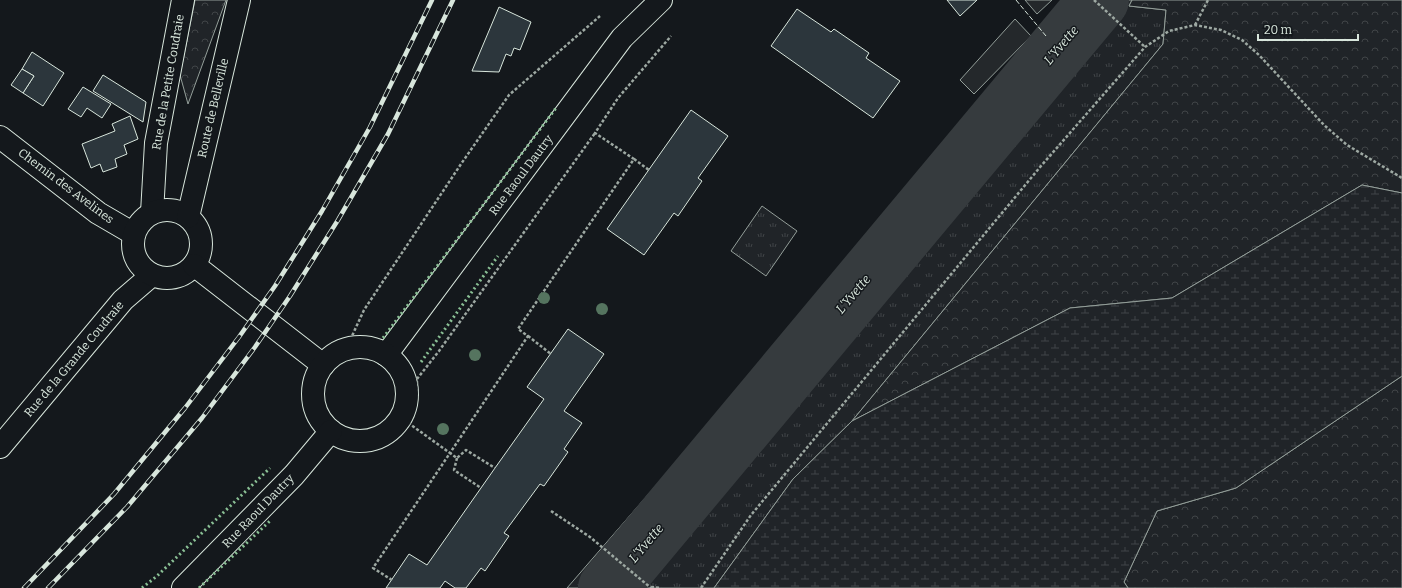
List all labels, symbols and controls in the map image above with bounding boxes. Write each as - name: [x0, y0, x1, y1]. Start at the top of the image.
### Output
- street label: Rue de la Petite Coudraie: [149, 13, 187, 151]
- scale bar: [1258, 16, 1358, 42]
- water label: L'Yvette: [1041, 22, 1082, 67]
- text: 20 m: [1264, 23, 1293, 37]
- street label: Route de Belleville: [195, 57, 231, 159]
- street label: Rue Raoul Dautry: [486, 132, 556, 218]
- street label: Chemin des Avelines: [16, 146, 117, 227]
- water label: L'Yvette: [833, 271, 874, 316]
- street label: Rue de la Grande Coudraie: [21, 298, 127, 420]
- street label: Rue Raoul Dautry: [219, 471, 297, 551]
- water label: L'Yvette: [626, 520, 667, 565]

